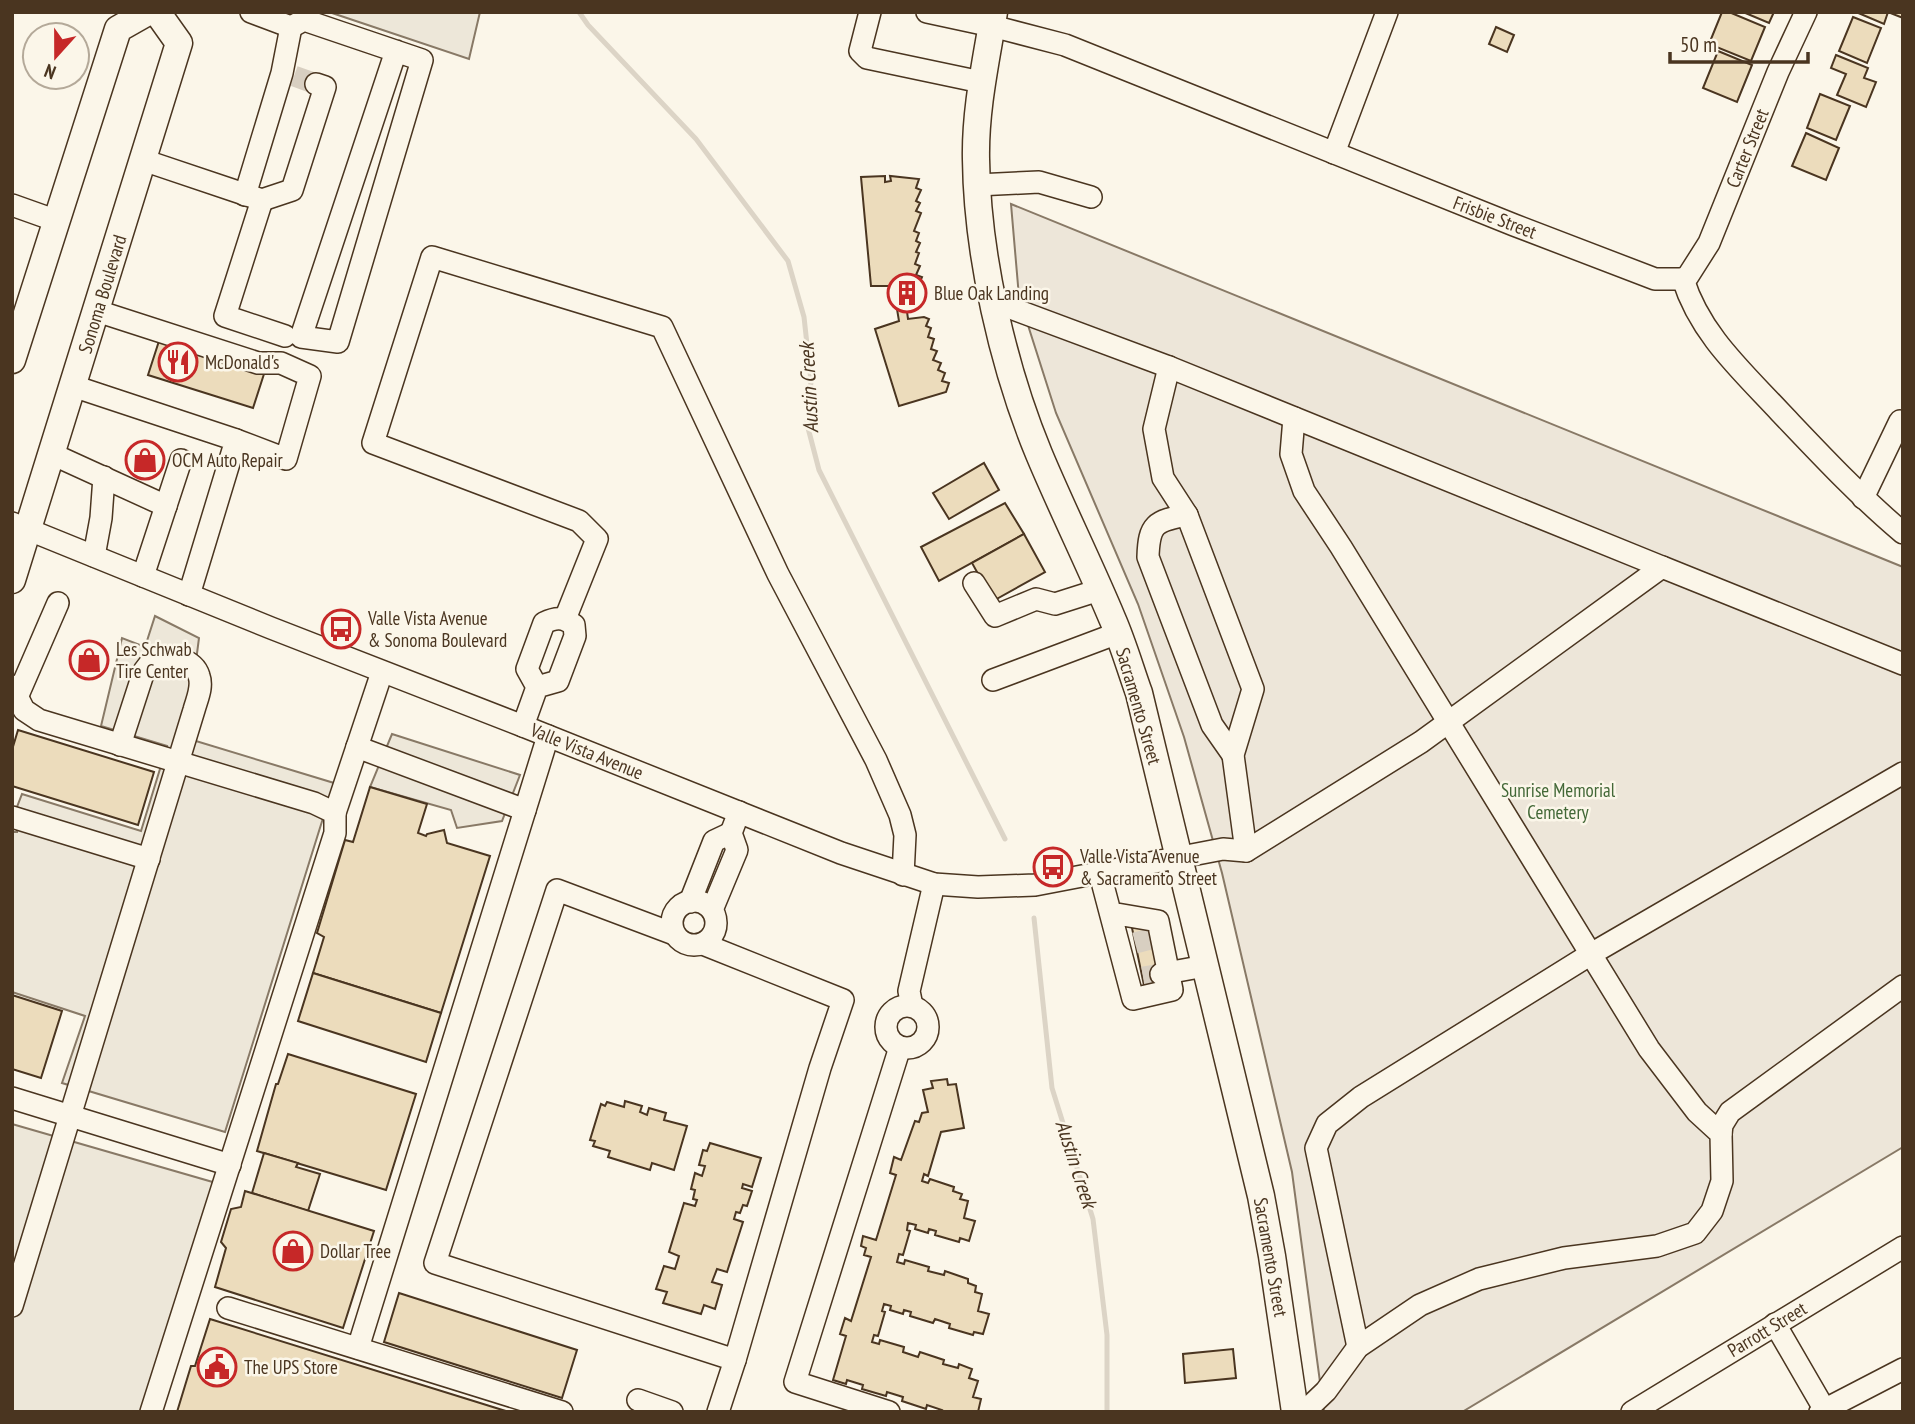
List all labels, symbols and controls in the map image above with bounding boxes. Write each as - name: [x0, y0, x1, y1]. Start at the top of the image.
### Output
- north arrow: [21, 21, 91, 91]
- scale bar: [1670, 21, 1808, 65]
- text: 50 m: [1680, 31, 1717, 58]
- text: N: [41, 59, 59, 85]
- street label: Carter Street: [1720, 104, 1774, 191]
- street label: Frisbie Street: [1450, 190, 1541, 244]
- street label: Sonoma Boulevard: [73, 232, 131, 356]
- building icon: Blue Oak Landing: [886, 272, 928, 314]
- place label: Blue Oak Landing: [934, 281, 1049, 305]
- water label: Austin Creek: [792, 339, 824, 434]
- restaurant icon: McDonald's: [157, 341, 199, 383]
- place label: McDonald's: [205, 350, 280, 374]
- shop icon: OCM Auto Repair: [124, 439, 166, 481]
- place label: OCM Auto Repair: [172, 448, 284, 472]
- place label: Valle Vista Avenue & Sonoma Boulevard: [367, 606, 507, 652]
- bus stop icon: Valle Vista Avenue & Sonoma Boulevard: [320, 608, 362, 650]
- place label: Les Schwab Tire Center: [116, 637, 192, 683]
- shop icon: Les Schwab Tire Center: [68, 639, 110, 681]
- street label: Sacramento Street: [1111, 645, 1167, 768]
- street label: Valle Vista Avenue: [526, 717, 647, 785]
- park label: Sunrise Memorial Cemetery: [1501, 778, 1616, 824]
- place label: Valle Vista Avenue & Sacramento Street: [1079, 844, 1218, 890]
- bus stop icon: Valle Vista Avenue & Sacramento Street: [1032, 846, 1074, 888]
- water label: Austin Creek: [1050, 1117, 1104, 1214]
- street label: Sacramento Street: [1249, 1196, 1293, 1319]
- shop icon: Dollar Tree: [272, 1230, 314, 1272]
- place label: Dollar Tree: [320, 1239, 391, 1263]
- street label: Parrott Street: [1723, 1296, 1812, 1362]
- public building icon: The UPS Store: [196, 1346, 238, 1388]
- place label: The UPS Store: [244, 1355, 338, 1379]

